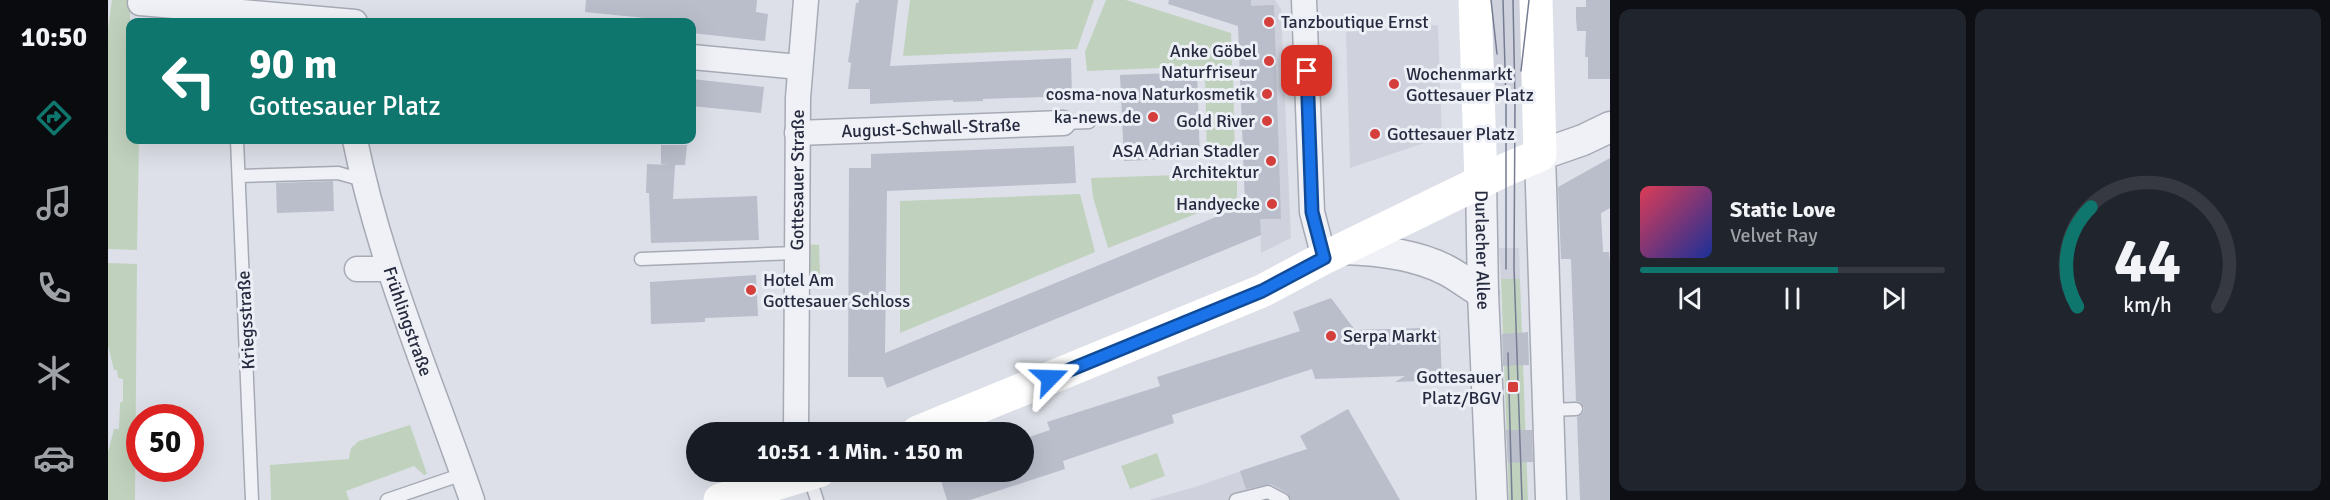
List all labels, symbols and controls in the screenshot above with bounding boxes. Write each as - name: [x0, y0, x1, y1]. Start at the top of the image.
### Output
- place label: Tanzboutique Ernst: [1281, 11, 1429, 33]
- marker: Tanzboutique Ernst: [1262, 15, 1276, 29]
- text: 10:50: [21, 21, 87, 54]
- text: 90 m: [249, 39, 338, 90]
- place label: Anke Göbel Naturfriseur: [1161, 40, 1257, 83]
- icon: left: [150, 42, 228, 120]
- pin: [1281, 45, 1332, 96]
- marker: Anke Göbel Naturfriseur: [1262, 54, 1276, 68]
- icon: arrive: [1290, 54, 1323, 87]
- place label: Wochenmarkt Gottesauer Platz: [1406, 63, 1534, 106]
- marker: Wochenmarkt Gottesauer Platz: [1387, 77, 1401, 91]
- place label: cosma-nova Naturkosmetik: [1046, 83, 1255, 105]
- marker: cosma-nova Naturkosmetik: [1260, 87, 1274, 101]
- text: Gottesauer Platz: [249, 90, 441, 123]
- icon: directions: [33, 97, 75, 139]
- place label: ka-news.de: [1054, 106, 1141, 128]
- street label: Gottesauer Straße: [786, 109, 809, 251]
- marker: ka-news.de: [1146, 110, 1160, 124]
- place label: Gold River: [1176, 110, 1255, 132]
- street label: August-Schwall-Straße: [841, 114, 1021, 142]
- marker: Gold River: [1260, 114, 1274, 128]
- place label: Gottesauer Platz: [1387, 123, 1515, 145]
- marker: Gottesauer Platz: [1368, 127, 1382, 141]
- place label: ASA Adrian Stadler Architektur: [1112, 140, 1259, 183]
- marker: ASA Adrian Stadler Architektur: [1264, 154, 1278, 168]
- icon: music: [33, 182, 75, 224]
- street label: Durlacher Allee: [1470, 190, 1495, 310]
- place label: Handyecke: [1176, 193, 1260, 215]
- text: Static Love: [1730, 196, 1836, 223]
- marker: Handyecke: [1265, 197, 1279, 211]
- text: 44: [2114, 222, 2181, 299]
- text: Velvet Ray: [1730, 223, 1818, 248]
- street label: Frühlingstraße: [378, 264, 437, 379]
- icon: phone: [33, 267, 75, 309]
- place label: Hotel Am Gottesauer Schloss: [763, 269, 910, 312]
- street label: Kriegsstraße: [232, 270, 260, 370]
- icon: previous: [1674, 282, 1707, 315]
- icon: pause: [1776, 282, 1809, 315]
- icon: next: [1877, 282, 1910, 315]
- marker: Hotel Am Gottesauer Schloss: [744, 283, 758, 297]
- text: km/h: [2123, 292, 2172, 318]
- place label: Serpa Markt: [1343, 325, 1437, 347]
- marker: Serpa Markt: [1324, 329, 1338, 343]
- position arrow: [1018, 346, 1082, 410]
- icon: climate: [33, 352, 75, 394]
- place label: Gottesauer Platz/BGV: [1416, 366, 1502, 409]
- marker: Gottesauer Platz/BGV: [1506, 380, 1520, 394]
- speed limit sign: 50: [126, 404, 204, 482]
- icon: car: [33, 437, 75, 479]
- text: 10:51 · 1 Min. · 150 m: [757, 438, 963, 465]

